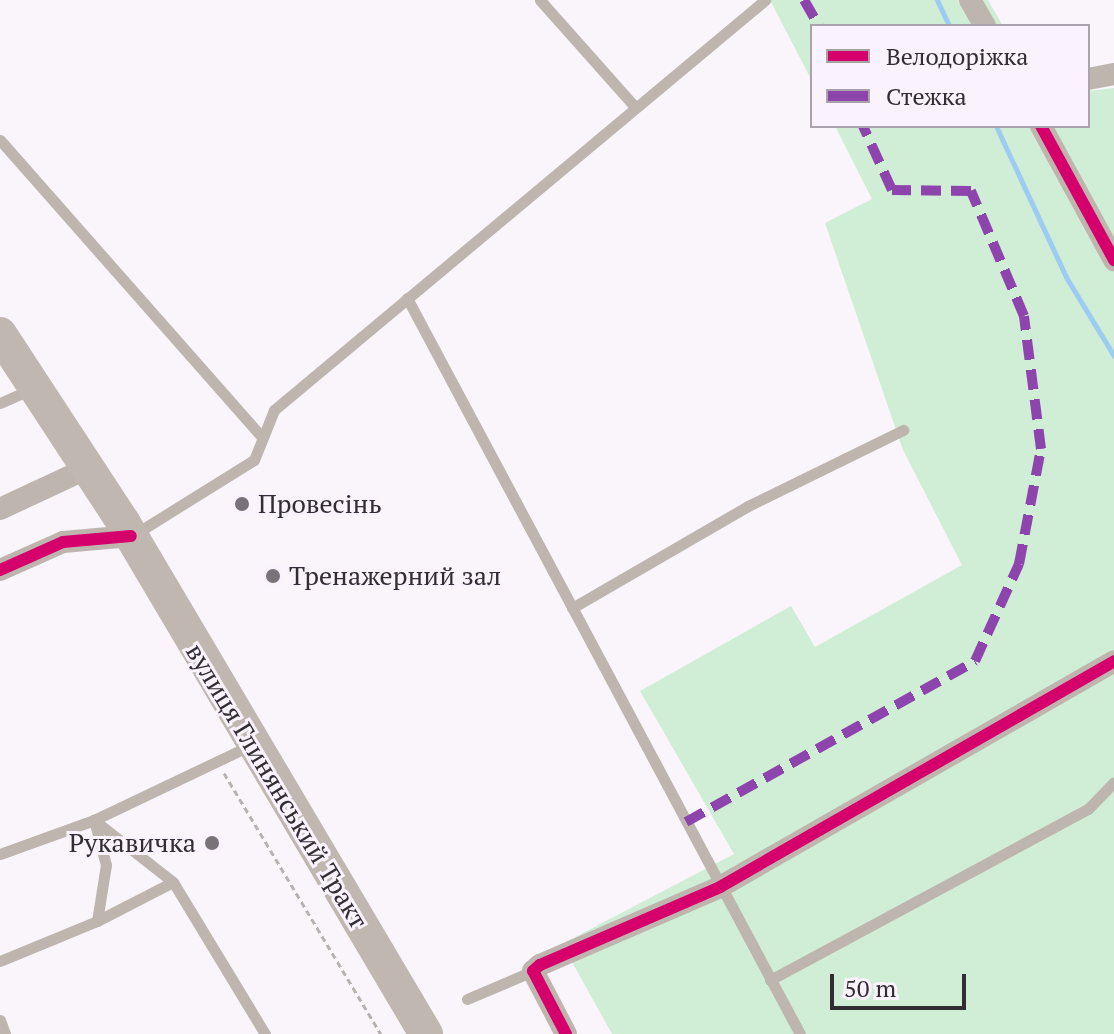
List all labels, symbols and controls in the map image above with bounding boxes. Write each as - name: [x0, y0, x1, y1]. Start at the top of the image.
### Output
- legend: [810, 24, 1090, 128]
- text: Велодоріжка: [886, 40, 1028, 72]
- text: Стежка: [886, 80, 967, 112]
- place label: Провесінь: [258, 488, 382, 520]
- marker: Провесінь: [233, 495, 251, 513]
- place label: Тренажерний зал: [289, 560, 501, 592]
- marker: Тренажерний зал: [264, 567, 282, 585]
- street label: вулиця Глинянський Тракт: [179, 638, 375, 934]
- place label: Рукавичка: [69, 827, 196, 859]
- marker: Рукавичка: [203, 834, 221, 852]
- scale bar: [834, 958, 970, 1008]
- text: 50 m: [844, 972, 896, 1004]

